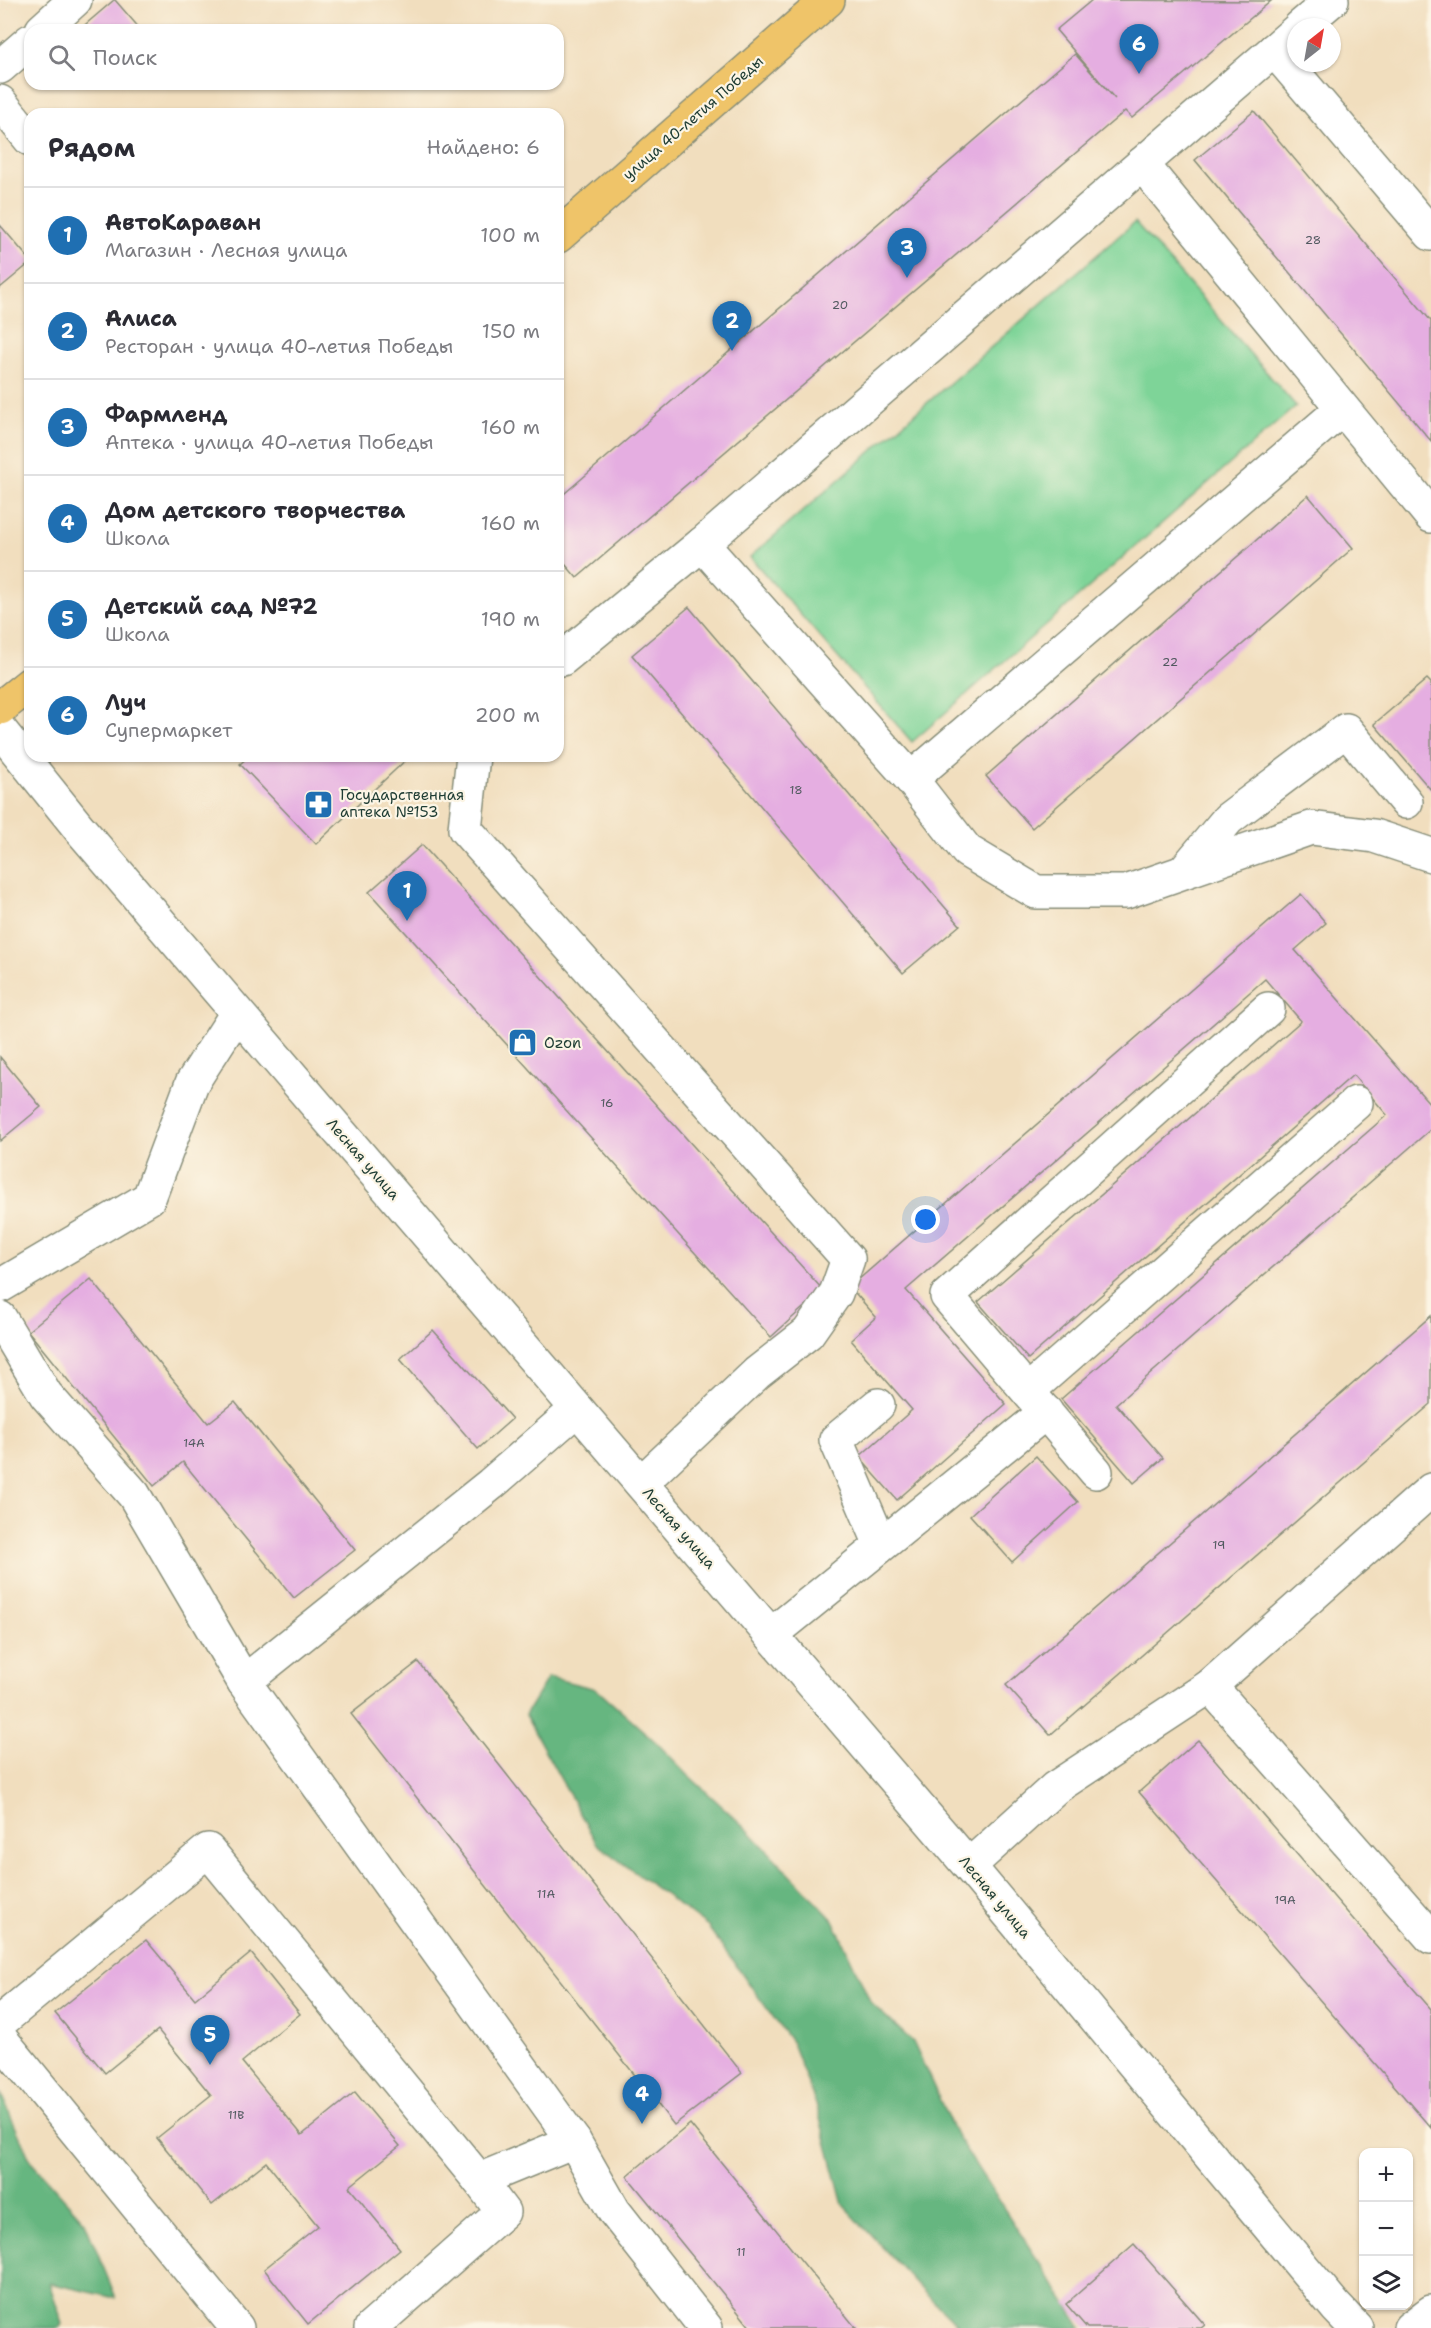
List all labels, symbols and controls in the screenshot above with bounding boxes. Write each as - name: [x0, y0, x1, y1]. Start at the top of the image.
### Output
- north arrow: [1287, 18, 1341, 72]
- search box: [24, 24, 564, 90]
- pin: 6: [1120, 25, 1158, 74]
- icon: search: [45, 41, 78, 74]
- text: Поиск: [93, 43, 157, 72]
- street label: улица 40-летия Победы: [618, 51, 768, 185]
- text: Рядом: [48, 130, 135, 165]
- text: Найдено: 6: [427, 134, 540, 160]
- text: АвтоКараван: [105, 208, 261, 237]
- text: 1: [63, 222, 72, 248]
- text: 100 m: [480, 222, 540, 248]
- pin: 3: [888, 228, 926, 278]
- house number: 28: [1305, 232, 1321, 248]
- text: Магазин · Лесная улица: [105, 237, 347, 263]
- house number: 20: [832, 297, 848, 313]
- pin: 2: [712, 302, 752, 351]
- text: Алиса: [105, 304, 177, 333]
- text: 2: [61, 318, 75, 344]
- text: 150 m: [482, 318, 540, 344]
- text: Ресторан · улица 40-летия Победы: [105, 333, 453, 359]
- text: Фармленд: [105, 400, 227, 429]
- text: 3: [61, 414, 75, 440]
- text: 160 m: [481, 414, 540, 440]
- text: Аптека · улица 40-летия Победы: [105, 429, 434, 455]
- text: Дом детского творчества: [105, 496, 405, 525]
- text: 4: [61, 510, 75, 536]
- text: 160 m: [481, 510, 540, 536]
- text: Школа: [105, 525, 170, 551]
- text: Детский сад №72: [105, 592, 318, 621]
- text: 5: [61, 606, 74, 632]
- text: 190 m: [481, 606, 540, 632]
- text: Школа: [105, 621, 170, 647]
- house number: 22: [1162, 654, 1178, 670]
- text: Луч: [105, 688, 146, 717]
- text: 6: [61, 702, 75, 728]
- text: 200 m: [475, 702, 540, 728]
- text: Супермаркет: [105, 717, 232, 743]
- house number: 18: [789, 782, 803, 798]
- place label: Государственная аптека №153: [340, 785, 464, 822]
- pharmacy icon: Государственная аптека №153: [303, 788, 335, 820]
- pin: 1: [388, 872, 426, 921]
- shop icon: Ozon: [507, 1027, 539, 1059]
- place label: Ozon: [544, 1033, 581, 1053]
- house number: 16: [600, 1095, 614, 1111]
- street label: Лесная улица: [322, 1114, 405, 1205]
- your location: [911, 1205, 940, 1234]
- house number: 14А: [183, 1435, 205, 1451]
- street label: Лесная улица: [638, 1483, 721, 1574]
- house number: 19: [1213, 1537, 1225, 1553]
- street label: Лесная улица: [954, 1851, 1036, 1943]
- house number: 11А: [537, 1886, 555, 1902]
- house number: 19А: [1274, 1892, 1296, 1908]
- pin: 5: [190, 2016, 230, 2065]
- pin: 4: [622, 2074, 662, 2124]
- house number: 11В: [228, 2107, 244, 2123]
- map controls: [1359, 2148, 1413, 2310]
- button: +: [1359, 2148, 1413, 2202]
- button: −: [1359, 2202, 1413, 2256]
- house number: 11: [736, 2244, 746, 2260]
- button: layers: [1359, 2256, 1413, 2310]

